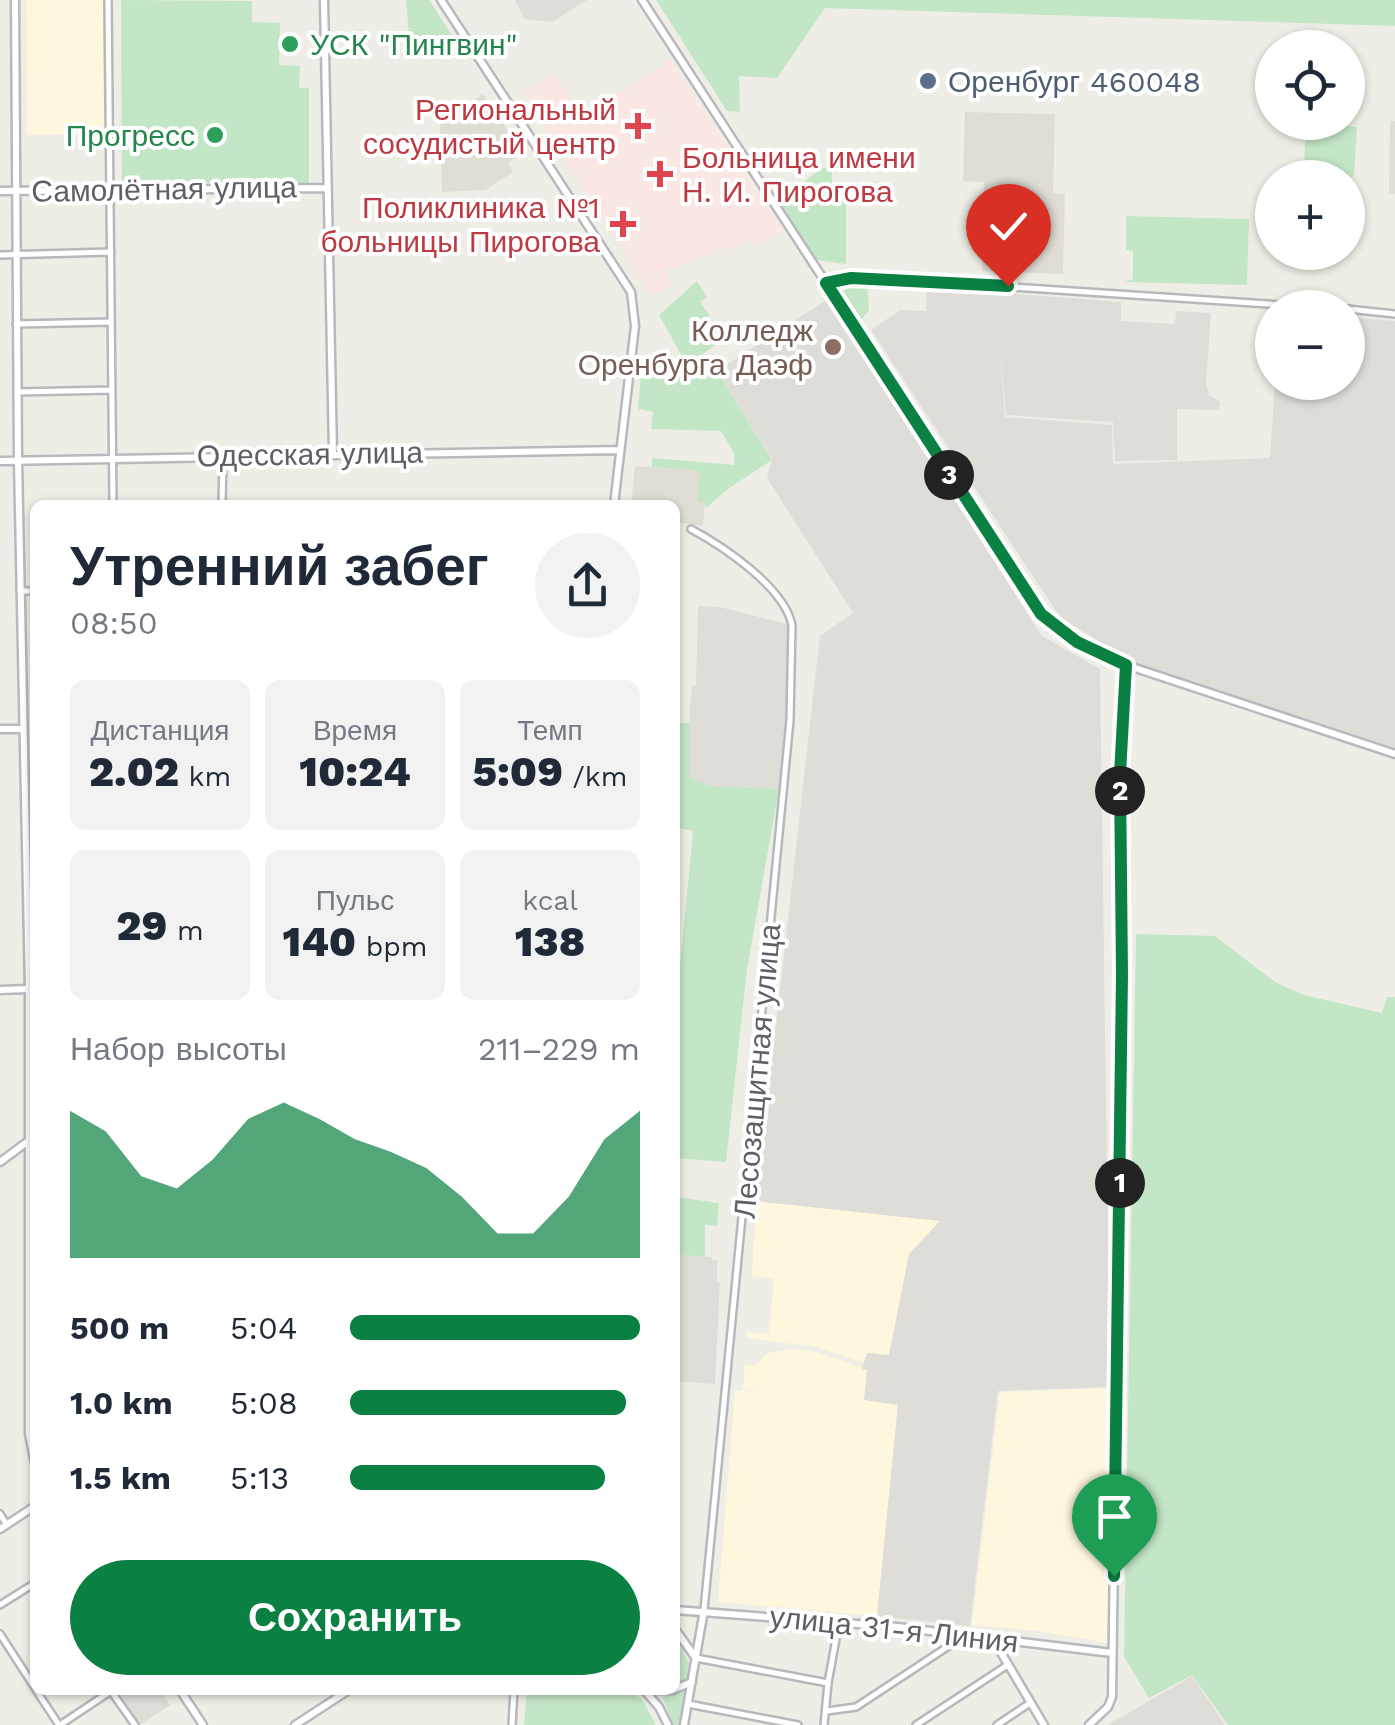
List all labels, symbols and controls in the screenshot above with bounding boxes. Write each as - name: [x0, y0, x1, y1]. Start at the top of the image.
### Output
- place label: УСК "Пингвин": [310, 27, 518, 62]
- map controls: [1255, 30, 1365, 400]
- button: locate: [1255, 30, 1365, 140]
- marker: УСК "Пингвин": [279, 33, 301, 55]
- place label: Оренбург 460048: [948, 64, 1201, 99]
- marker: Оренбург 460048: [917, 70, 939, 92]
- place label: Региональный сосудистый центр: [363, 92, 616, 161]
- marker: Региональный сосудистый центр: [625, 113, 651, 139]
- place label: Прогресс: [66, 118, 195, 153]
- marker: Прогресс: [204, 124, 226, 146]
- place label: Больница имени Н. И. Пирогова: [682, 140, 916, 209]
- button: +: [1255, 160, 1365, 270]
- marker: Больница имени Н. И. Пирогова: [647, 161, 673, 187]
- street label: Самолётная улица: [31, 169, 297, 209]
- pin: [966, 184, 1051, 287]
- place label: Поликлиника №1 больницы Пирогова: [320, 190, 600, 259]
- icon: check: [981, 199, 1036, 254]
- marker: Поликлиника №1 больницы Пирогова: [610, 211, 636, 237]
- button: −: [1255, 290, 1365, 400]
- place label: Колледж Оренбурга Даэф: [578, 313, 813, 382]
- marker: Колледж Оренбурга Даэф: [822, 336, 844, 358]
- street label: Одесская улица: [197, 435, 424, 473]
- pin: 3: [924, 450, 974, 500]
- text: 3: [941, 458, 957, 491]
- button: share: [535, 533, 640, 638]
- text: Утренний забег: [70, 534, 489, 598]
- text: 08:50: [70, 604, 158, 642]
- text: Дистанция: [91, 714, 230, 747]
- text: Время: [313, 714, 397, 747]
- text: Темп: [517, 714, 583, 747]
- text: 2.02: [89, 747, 179, 796]
- text: 10:24: [299, 747, 411, 796]
- text: 5:09: [473, 747, 563, 796]
- text: km: [179, 760, 231, 793]
- text: /km: [563, 760, 627, 793]
- pin: 2: [1095, 766, 1145, 816]
- text: 2: [1112, 774, 1128, 807]
- text: Пульс: [316, 884, 394, 917]
- text: kcal: [522, 884, 578, 917]
- text: 29: [116, 901, 167, 950]
- text: m: [167, 914, 204, 947]
- text: 140: [282, 917, 356, 966]
- text: 138: [515, 917, 585, 966]
- street label: Лесозащитная улица: [727, 922, 787, 1220]
- text: bpm: [356, 930, 428, 963]
- text: Набор высоты: [70, 1030, 287, 1068]
- text: 211–229 m: [478, 1030, 640, 1068]
- pin: 1: [1095, 1158, 1145, 1208]
- text: 1: [1114, 1166, 1126, 1199]
- text: 500 m: [70, 1309, 169, 1347]
- text: 5:04: [230, 1309, 298, 1347]
- text: 1.0 km: [70, 1384, 173, 1422]
- text: 5:08: [230, 1384, 298, 1422]
- text: 1.5 km: [70, 1459, 171, 1497]
- text: 5:13: [230, 1459, 289, 1497]
- pin: [1072, 1474, 1157, 1577]
- icon: arrive: [1087, 1489, 1142, 1544]
- button: Сохранить: [70, 1560, 640, 1675]
- street label: улица 31-я Линия: [768, 1599, 1020, 1659]

